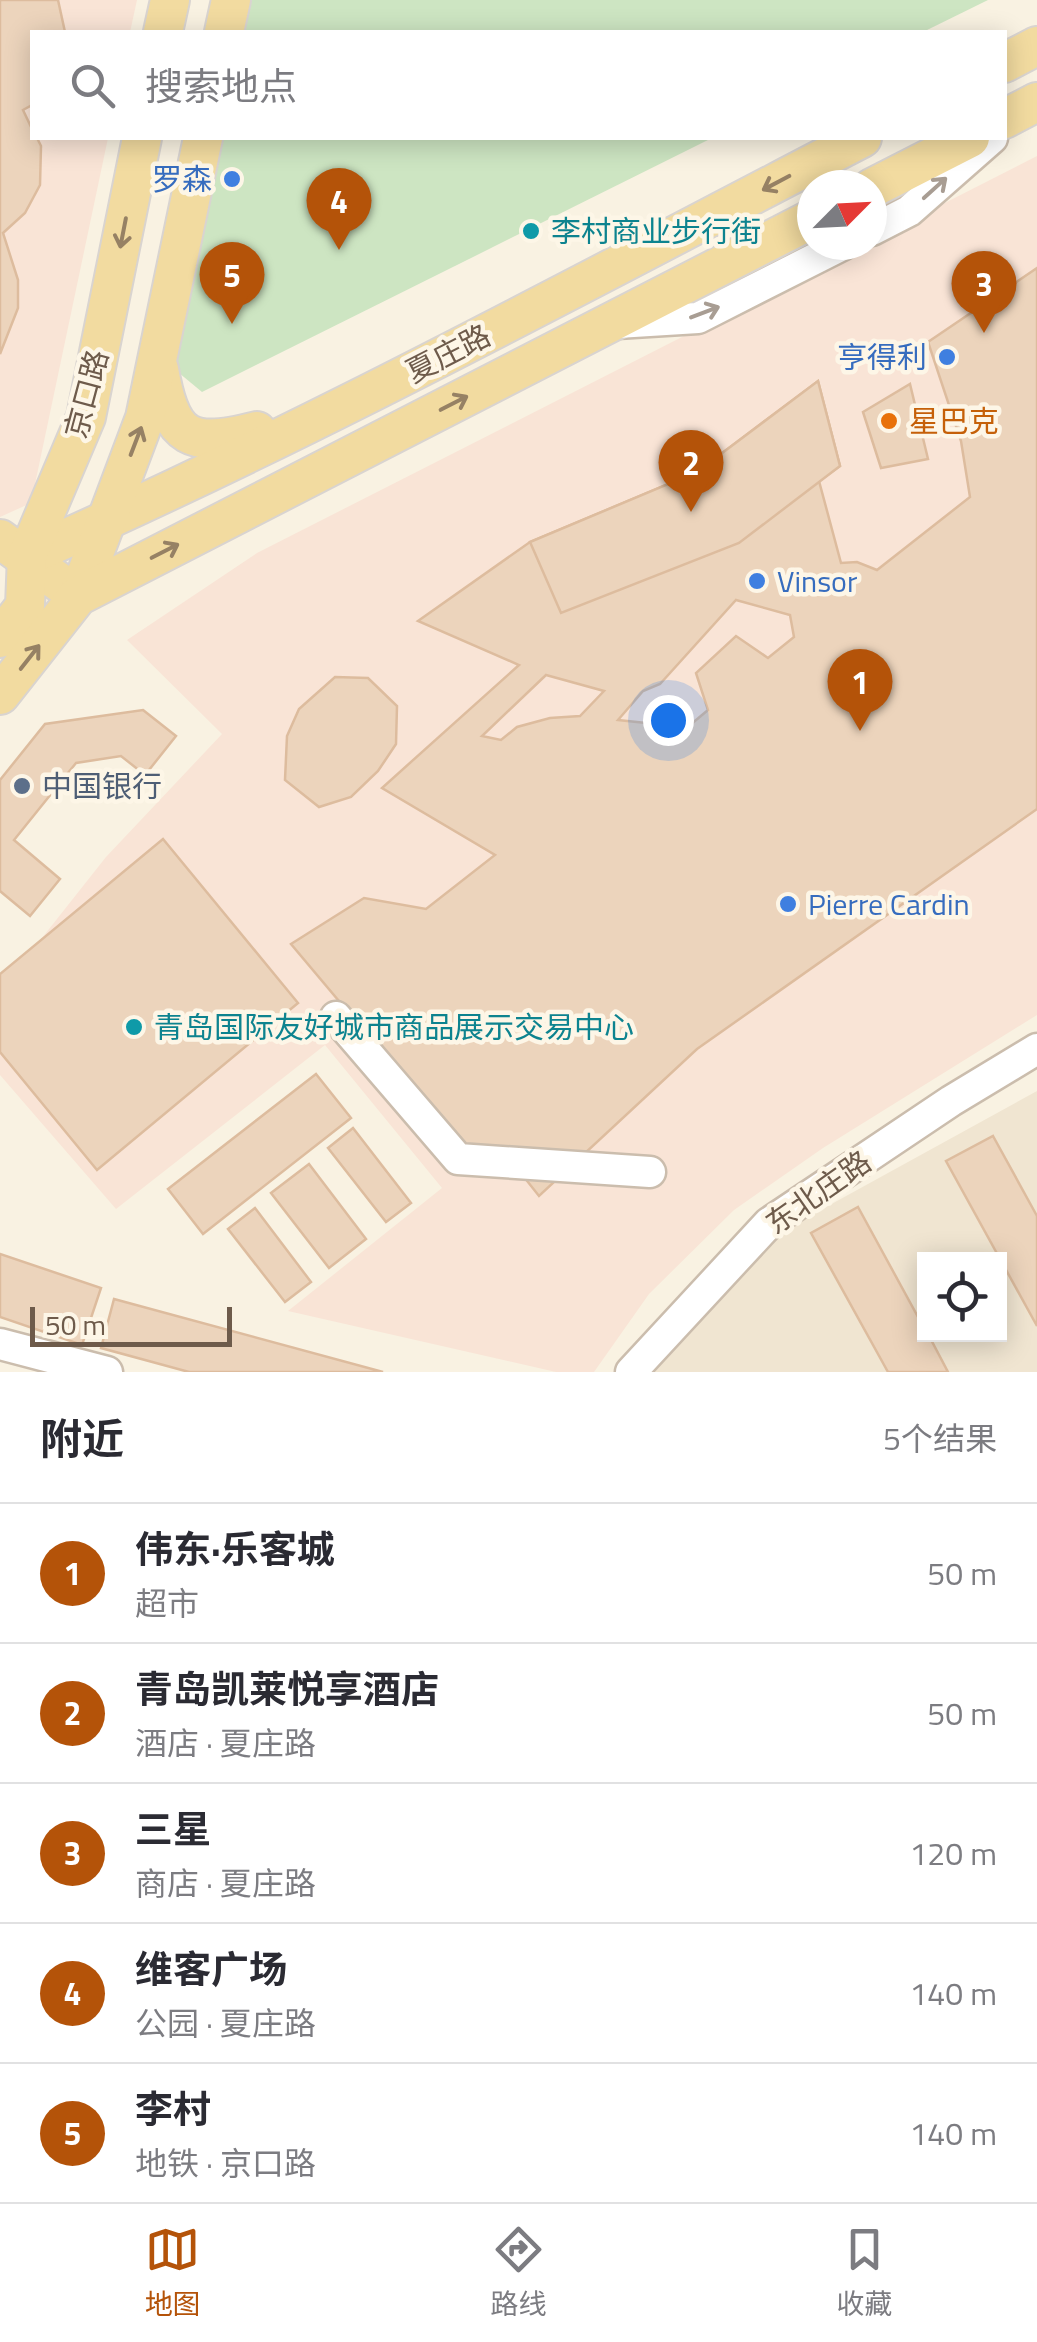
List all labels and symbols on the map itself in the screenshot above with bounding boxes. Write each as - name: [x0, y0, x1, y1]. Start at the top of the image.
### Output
- place label: 罗森: [152, 156, 212, 202]
- marker: 罗森: [221, 168, 243, 190]
- pin: 4: [306, 168, 372, 250]
- north arrow: [797, 170, 887, 260]
- one-way arrow: [761, 173, 791, 193]
- one-way arrow: [922, 177, 947, 200]
- place label: 李村商业步行街: [551, 208, 761, 254]
- one-way arrow: [112, 216, 131, 248]
- marker: 李村商业步行街: [520, 220, 542, 242]
- pin: 5: [200, 242, 264, 324]
- pin: 3: [952, 250, 1016, 333]
- one-way arrow: [689, 302, 720, 320]
- street label: 夏庄路: [397, 312, 499, 394]
- place label: 亨得利: [837, 334, 927, 380]
- street label: 京口路: [52, 345, 120, 443]
- marker: 亨得利: [936, 346, 958, 368]
- one-way arrow: [439, 393, 469, 412]
- place label: 星巴克: [909, 398, 999, 444]
- marker: 星巴克: [878, 410, 900, 432]
- one-way arrow: [129, 427, 147, 457]
- pin: 2: [658, 430, 724, 512]
- one-way arrow: [150, 541, 179, 560]
- place label: Vinsor: [777, 558, 857, 604]
- marker: Vinsor: [746, 570, 768, 592]
- one-way arrow: [18, 645, 40, 671]
- pin: 1: [828, 648, 892, 731]
- your location: [643, 695, 694, 746]
- place label: 中国银行: [42, 763, 162, 809]
- marker: 中国银行: [11, 775, 33, 797]
- place label: Pierre Cardin: [808, 881, 970, 927]
- marker: Pierre Cardin: [777, 893, 799, 915]
- place label: 青岛国际友好城市商品展示交易中心: [154, 1004, 634, 1050]
- marker: 青岛国际友好城市商品展示交易中心: [123, 1016, 145, 1038]
- street label: 东北庄路: [756, 1139, 880, 1245]
- scale bar: [30, 1302, 232, 1346]

